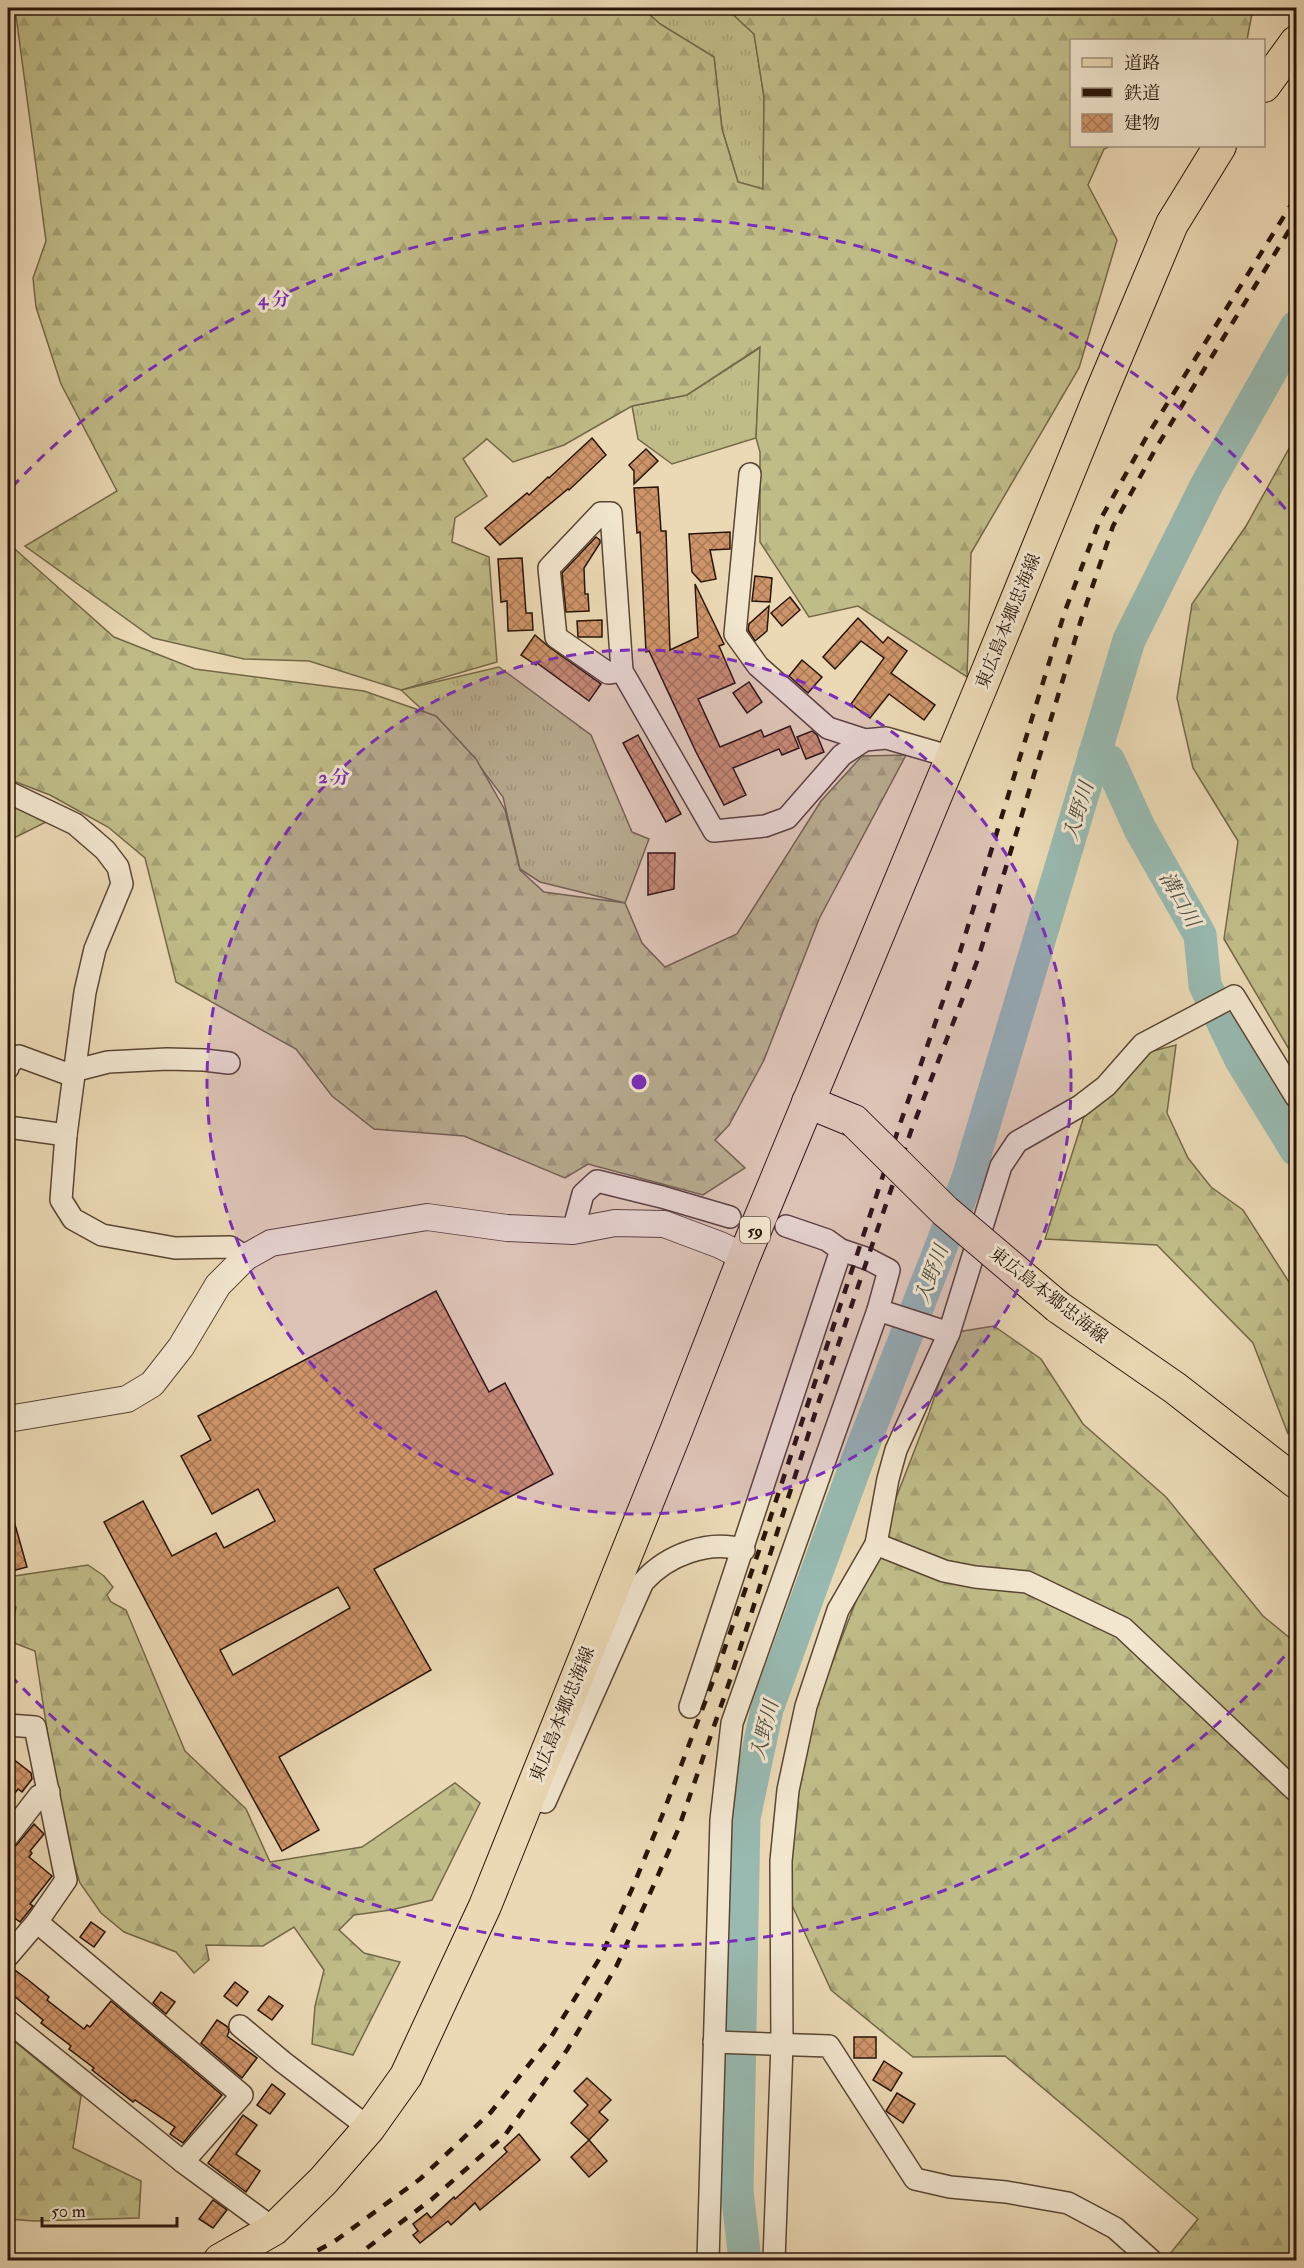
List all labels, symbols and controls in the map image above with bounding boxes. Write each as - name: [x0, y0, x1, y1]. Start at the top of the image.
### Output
- legend: [1070, 39, 1265, 147]
- text: 道路: [1124, 52, 1160, 75]
- text: 鉄道: [1124, 82, 1160, 105]
- text: 建物: [1124, 112, 1160, 135]
- text: 4 分: [257, 288, 290, 311]
- street label: 東広島本郷忠海線: [971, 550, 1046, 692]
- text: 2 分: [319, 766, 349, 789]
- water label: 入野川: [1058, 777, 1100, 843]
- water label: 溝口川: [1154, 867, 1206, 933]
- centre of rings: [629, 1072, 649, 1092]
- road number: 59: [740, 1217, 770, 1243]
- water label: 入野川: [909, 1240, 955, 1307]
- street label: 東広島本郷忠海線: [985, 1242, 1113, 1349]
- street label: 東広島本郷忠海線: [525, 1643, 600, 1785]
- water label: 入野川: [745, 1696, 784, 1762]
- scale bar: [42, 2190, 177, 2228]
- text: 50 m: [51, 2200, 86, 2223]

